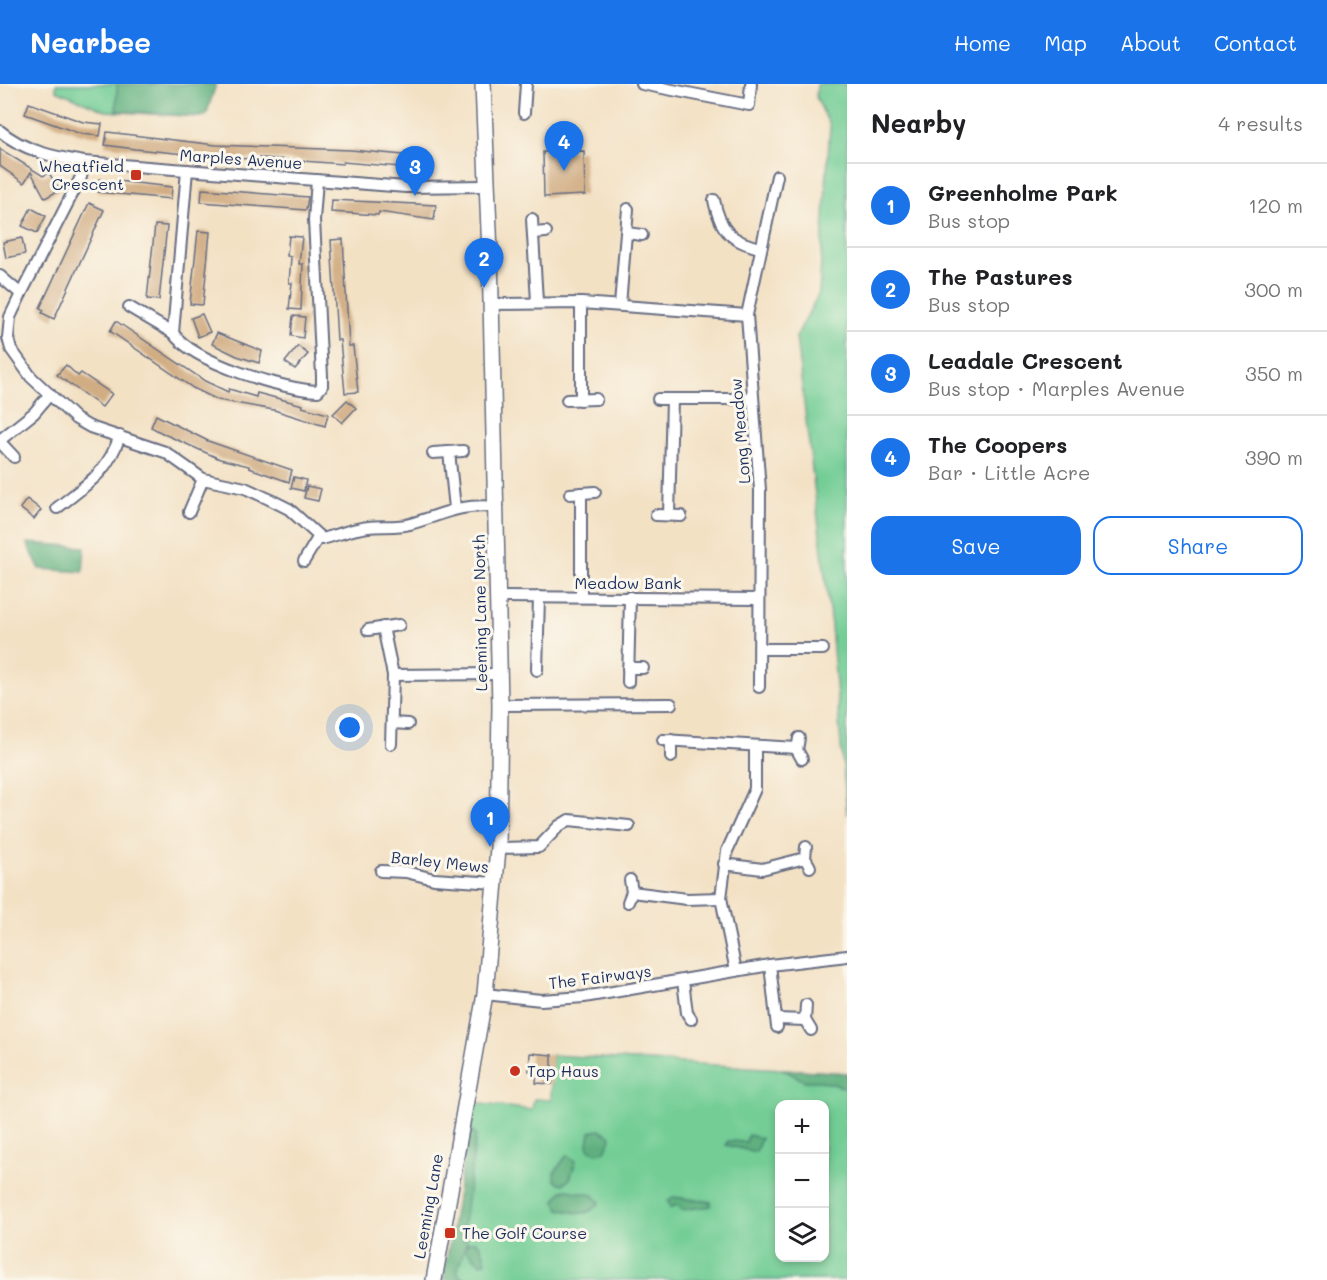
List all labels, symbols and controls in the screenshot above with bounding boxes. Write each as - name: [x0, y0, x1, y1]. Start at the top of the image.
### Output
- text: Nearbee: [30, 24, 151, 60]
- text: Home: [954, 29, 1011, 56]
- text: Map: [1044, 29, 1087, 56]
- text: About: [1120, 29, 1181, 56]
- text: Contact: [1214, 29, 1297, 56]
- text: Nearby: [871, 106, 966, 140]
- text: 4 results: [1218, 110, 1303, 136]
- pin: 4: [544, 122, 584, 171]
- street label: Marples Avenue: [179, 144, 303, 173]
- pin: 3: [396, 147, 434, 196]
- place label: Wheatfield Crescent: [39, 155, 124, 194]
- marker: Wheatfield Crescent: [129, 168, 143, 182]
- text: Greenholme Park: [928, 178, 1118, 207]
- text: 1: [886, 192, 895, 218]
- text: 120 m: [1248, 192, 1303, 218]
- text: Bus stop: [928, 207, 1010, 233]
- pin: 2: [464, 238, 504, 288]
- text: The Pastures: [928, 262, 1072, 291]
- text: 2: [885, 276, 896, 302]
- text: 300 m: [1244, 276, 1303, 302]
- text: Bus stop: [928, 291, 1010, 317]
- text: Leadale Crescent: [928, 346, 1122, 375]
- text: 3: [885, 360, 897, 386]
- text: 350 m: [1245, 360, 1303, 386]
- text: Bus stop · Marples Avenue: [928, 375, 1185, 401]
- street label: Long Meadow: [724, 377, 755, 485]
- text: The Coopers: [928, 430, 1067, 459]
- text: 4: [884, 444, 897, 470]
- text: 390 m: [1245, 444, 1303, 470]
- text: Bar · Little Acre: [928, 459, 1091, 485]
- button: Save: [871, 516, 1081, 575]
- button: Share: [1093, 516, 1303, 575]
- street label: Leeming Lane North: [468, 534, 491, 692]
- street label: Meadow Bank: [574, 572, 682, 593]
- your location: [335, 713, 364, 742]
- pin: 1: [470, 798, 510, 847]
- street label: Barley Mews: [390, 846, 490, 877]
- street label: The Fairways: [547, 960, 652, 993]
- place label: Tap Haus: [527, 1060, 599, 1081]
- marker: Tap Haus: [508, 1064, 522, 1078]
- map controls: [775, 1100, 829, 1262]
- button: +: [775, 1100, 829, 1154]
- street label: Leeming Lane: [408, 1152, 447, 1260]
- button: −: [775, 1154, 829, 1208]
- button: layers: [775, 1208, 829, 1262]
- place label: The Golf Course: [462, 1222, 587, 1243]
- marker: The Golf Course: [443, 1226, 457, 1240]

